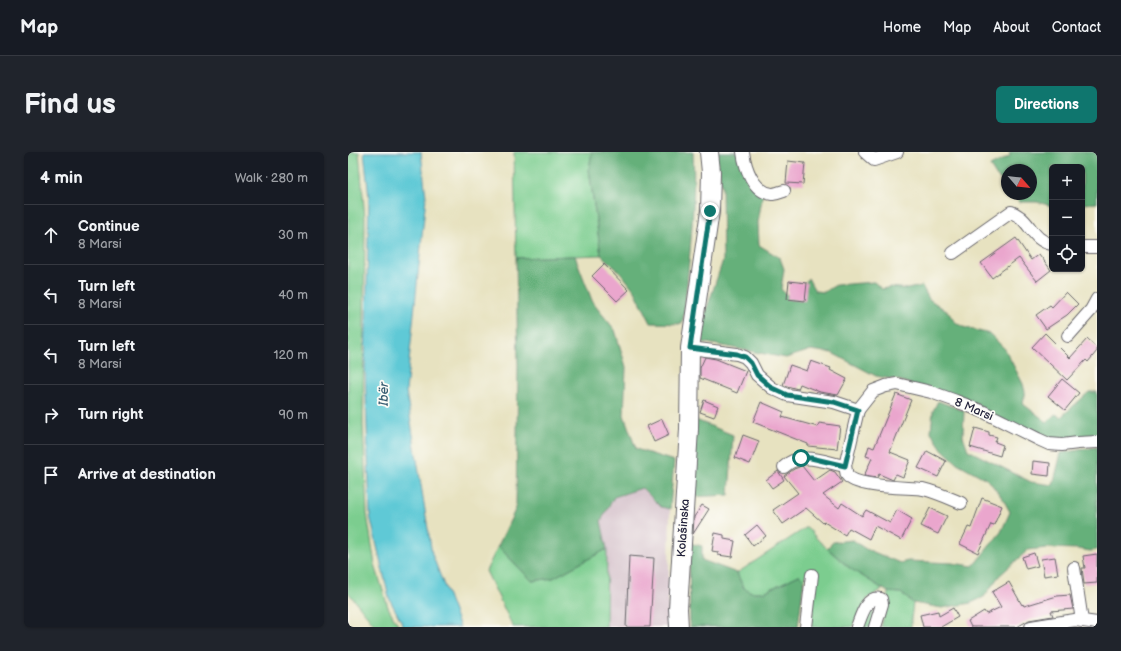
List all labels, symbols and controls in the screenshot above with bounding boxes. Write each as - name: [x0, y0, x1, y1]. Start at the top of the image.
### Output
- text: Map: [20, 16, 58, 39]
- text: Home: [883, 19, 921, 36]
- text: Map: [943, 19, 971, 36]
- text: About: [993, 19, 1030, 36]
- text: Contact: [1052, 19, 1101, 36]
- button: Directions: [996, 86, 1097, 123]
- text: Find us: [24, 88, 116, 121]
- north arrow: [1001, 164, 1037, 200]
- map controls: [1049, 164, 1085, 272]
- button: +: [1049, 164, 1085, 200]
- text: 4 min: [40, 168, 83, 188]
- text: Walk · 280 m: [235, 170, 308, 186]
- button: −: [1049, 200, 1085, 236]
- route end: [701, 202, 719, 220]
- text: Continue: [78, 217, 140, 236]
- icon: ahead: [40, 224, 62, 246]
- text: 30 m: [278, 227, 308, 243]
- text: 8 Marsi: [78, 236, 122, 252]
- button: locate: [1049, 236, 1085, 272]
- text: Turn left: [78, 277, 135, 296]
- icon: left: [40, 284, 62, 306]
- text: 40 m: [278, 287, 308, 303]
- text: 8 Marsi: [78, 296, 122, 312]
- text: Turn left: [78, 337, 135, 356]
- icon: left: [40, 344, 62, 366]
- text: 120 m: [273, 347, 308, 363]
- text: 8 Marsi: [78, 356, 122, 372]
- water label: Ibër: [376, 381, 392, 407]
- street label: 8 Marsi: [952, 395, 996, 424]
- icon: right: [40, 404, 62, 426]
- text: Turn right: [78, 405, 143, 424]
- text: 90 m: [279, 407, 308, 423]
- route start: [792, 449, 810, 467]
- icon: arrive: [40, 464, 62, 486]
- text: Arrive at destination: [78, 465, 216, 484]
- street label: Kolašinska: [674, 498, 693, 558]

